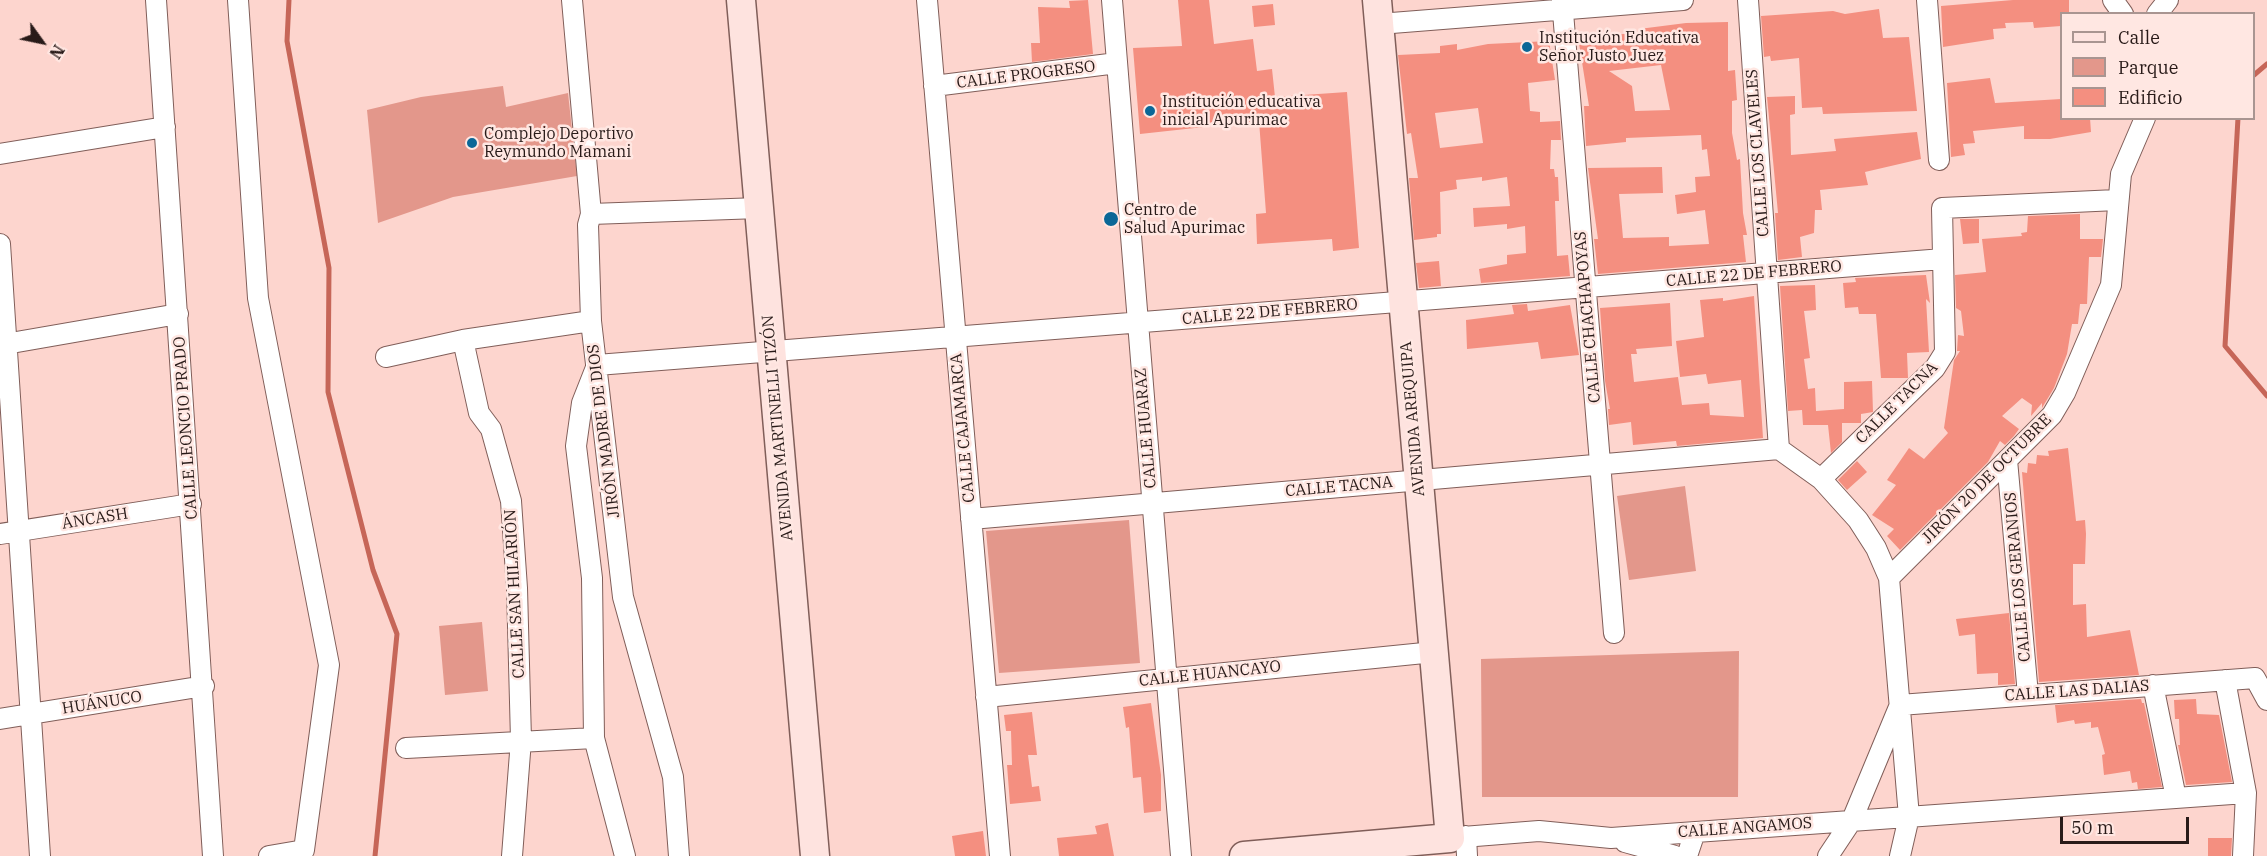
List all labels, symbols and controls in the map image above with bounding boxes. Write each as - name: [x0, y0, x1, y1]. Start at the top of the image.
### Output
- north arrow: [12, 12, 72, 72]
- legend: [2060, 12, 2255, 120]
- text: Calle: [2118, 26, 2160, 49]
- place label: Institución Educativa Señor Justo Juez: [1539, 28, 1699, 66]
- marker: Institución Educativa Señor Justo Juez: [1520, 40, 1534, 54]
- text: N: [45, 41, 69, 63]
- text: Parque: [2118, 56, 2178, 79]
- street label: CALLE PROGRESO: [955, 57, 1097, 93]
- street label: CALLE LOS CLAVELES: [1743, 68, 1773, 238]
- text: Edificio: [2118, 86, 2182, 109]
- place label: Institución educativa inicial Apurimac: [1162, 92, 1321, 130]
- marker: Institución educativa inicial Apurimac: [1143, 104, 1157, 118]
- place label: Complejo Deportivo Reymundo Mamani: [484, 124, 633, 162]
- marker: Complejo Deportivo Reymundo Mamani: [465, 136, 479, 150]
- place label: Centro de Salud Apurimac: [1124, 200, 1245, 238]
- marker: Centro de Salud Apurimac: [1102, 210, 1120, 228]
- street label: CALLE CHACHAPOYAS: [1571, 230, 1605, 404]
- street label: CALLE 22 DE FEBRERO: [1665, 257, 1843, 291]
- street label: CALLE 22 DE FEBRERO: [1181, 295, 1359, 329]
- street label: AVENIDA MARTINELLI TIZÓN: [759, 314, 797, 542]
- street label: CALLE LEONCIO PRADO: [170, 336, 202, 520]
- street label: AVENIDA AREQUIPA: [1397, 341, 1429, 497]
- street label: JIRÓN MADRE DE DIOS: [584, 343, 624, 519]
- street label: CALLE CAJAMARCA: [947, 352, 979, 504]
- street label: CALLE TACNA: [1852, 358, 1942, 448]
- street label: CALLE HUARAZ: [1131, 367, 1161, 489]
- street label: JIRÓN 20 DE OCTUBRE: [1918, 410, 2056, 548]
- street label: CALLE TACNA: [1284, 473, 1394, 501]
- street label: CALLE LOS GERANIOS: [2001, 491, 2035, 663]
- street label: ÁNCASH: [61, 504, 129, 534]
- street label: CALLE SAN HILARIÓN: [501, 509, 529, 679]
- street label: CALLE HUANCAYO: [1138, 657, 1282, 691]
- street label: CALLE LAS DALIAS: [2004, 676, 2150, 706]
- street label: HUÁNUCO: [61, 687, 143, 719]
- scale bar: [2063, 805, 2192, 843]
- street label: CALLE ANGAMOS: [1677, 814, 1813, 842]
- text: 50 m: [2071, 816, 2114, 839]

